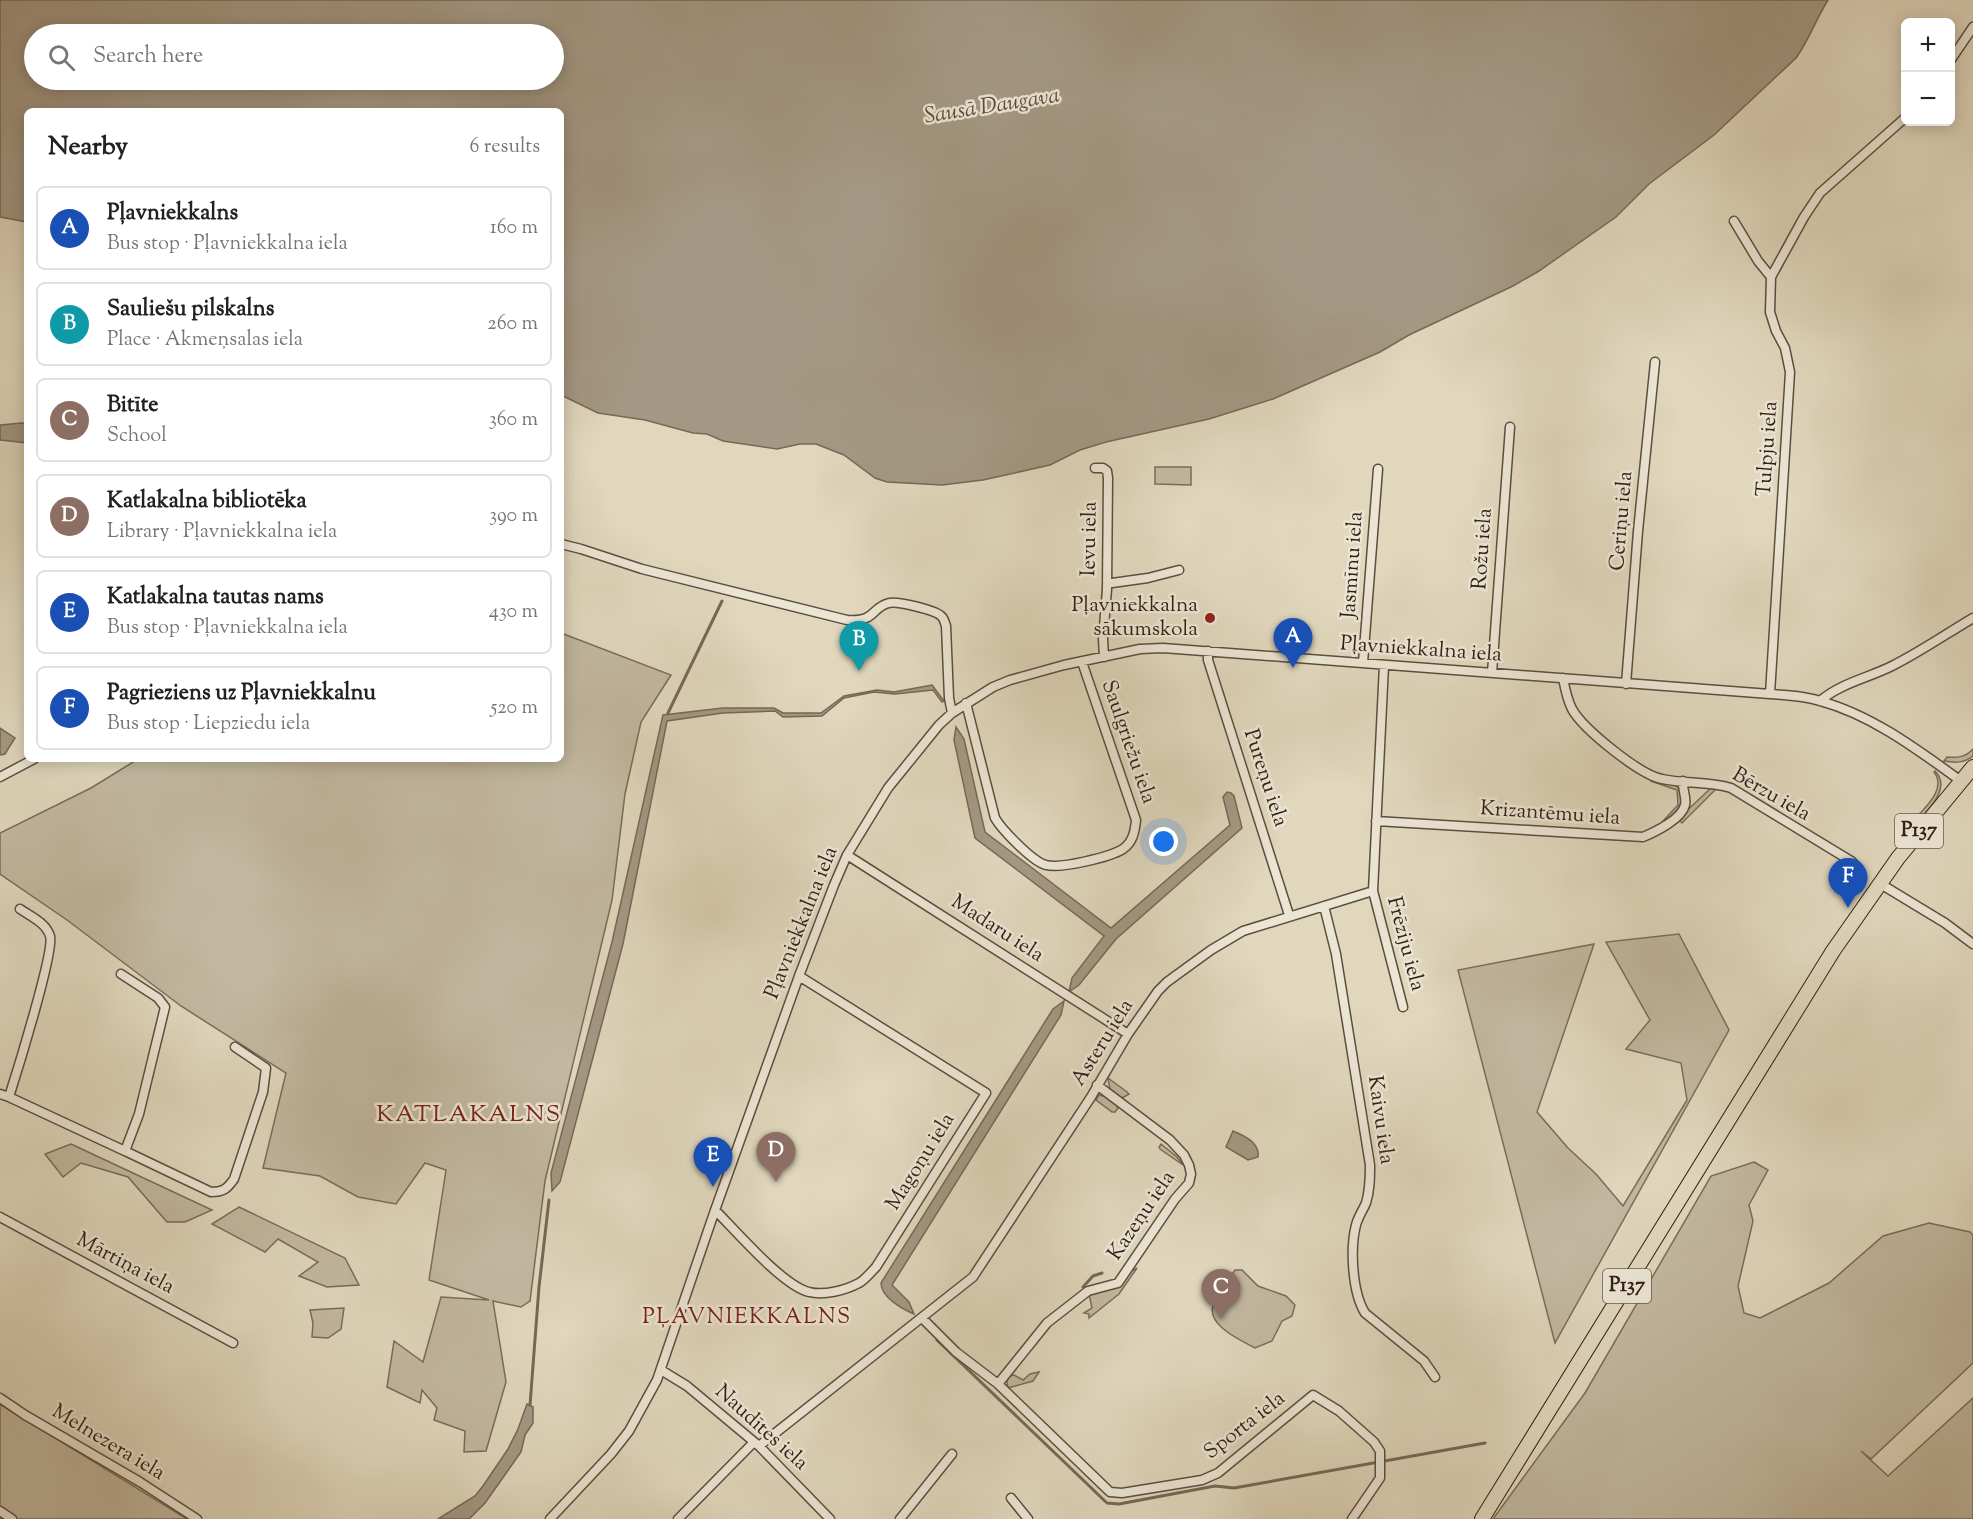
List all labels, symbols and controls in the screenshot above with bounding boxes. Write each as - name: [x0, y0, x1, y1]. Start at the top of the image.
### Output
- map controls: [1901, 18, 1955, 126]
- button: +: [1901, 18, 1955, 72]
- search box: [24, 24, 564, 90]
- icon: search: [45, 41, 78, 74]
- text: Search here: [93, 41, 203, 73]
- button: −: [1901, 72, 1955, 126]
- water label: Sausā Daugava: [922, 81, 1062, 133]
- text: Nearby: [48, 129, 128, 166]
- text: 6 results: [470, 133, 540, 162]
- text: Pļavniekkalns: [107, 198, 238, 230]
- text: A: [61, 214, 78, 243]
- text: 160 m: [490, 214, 538, 243]
- text: Bus stop · Pļavniekkalna iela: [107, 230, 348, 259]
- text: Sauliešu pilskalns: [107, 294, 274, 326]
- text: B: [63, 310, 76, 339]
- text: 260 m: [487, 310, 538, 339]
- text: Place · Akmeņsalas iela: [107, 326, 303, 355]
- text: Bitīte: [107, 390, 158, 422]
- street label: Tulpju iela: [1750, 400, 1786, 498]
- text: C: [61, 406, 78, 435]
- text: 360 m: [489, 406, 538, 435]
- text: School: [107, 422, 167, 451]
- street label: Ceriņu iela: [1603, 470, 1641, 572]
- text: Katlakalna bibliotēka: [107, 486, 307, 518]
- street label: Ievu iela: [1074, 501, 1106, 577]
- text: D: [62, 502, 77, 531]
- text: 390 m: [489, 502, 538, 531]
- street label: Rožu iela: [1465, 507, 1501, 591]
- street label: Jasmīnu iela: [1334, 510, 1372, 621]
- text: Library · Pļavniekkalna iela: [107, 518, 337, 547]
- text: Katlakalna tautas nams: [107, 582, 324, 614]
- place label: Pļavniekkalna sākumskola: [1071, 591, 1198, 645]
- text: E: [63, 598, 76, 627]
- text: 430 m: [489, 598, 538, 627]
- marker: Pļavniekkalna sākumskola: [1203, 611, 1217, 625]
- text: Bus stop · Pļavniekkalna iela: [107, 614, 348, 643]
- pin: A: [1274, 618, 1312, 668]
- pin: B: [840, 622, 878, 671]
- street label: Pļavniekkalna iela: [1339, 629, 1503, 671]
- street label: Saulgriežu iela: [1093, 676, 1163, 808]
- text: Pagrieziens uz Pļavniekkalnu: [107, 678, 376, 710]
- text: F: [64, 694, 75, 723]
- text: 520 m: [490, 694, 538, 723]
- text: Bus stop · Liepziedu iela: [107, 710, 310, 739]
- street label: Pureņu iela: [1235, 725, 1295, 831]
- street label: Bērzu iela: [1726, 760, 1816, 830]
- street label: Krizantēmu iela: [1479, 794, 1621, 834]
- road number: P137: [1895, 814, 1943, 848]
- your location: [1149, 827, 1178, 856]
- street label: Pļavniekkalna iela: [758, 842, 846, 1004]
- pin: F: [1828, 858, 1868, 908]
- street label: Madaru iela: [945, 888, 1050, 970]
- street label: Frēziju iela: [1378, 894, 1432, 995]
- street label: Asteru iela: [1064, 993, 1142, 1092]
- street label: Kaivu iela: [1359, 1074, 1401, 1167]
- district label: KATLAKALNS: [376, 1098, 562, 1132]
- street label: Magoņu iela: [879, 1107, 963, 1217]
- pin: D: [756, 1132, 796, 1182]
- pin: E: [694, 1138, 732, 1187]
- street label: Kazeņu iela: [1101, 1165, 1183, 1267]
- street label: Mārtiņa iela: [71, 1226, 180, 1303]
- road number: P137: [1603, 1269, 1651, 1303]
- pin: C: [1202, 1270, 1240, 1319]
- district label: PĻAVNIEKKALNS: [642, 1302, 852, 1334]
- street label: Naudītes iela: [708, 1378, 815, 1478]
- street label: Sporta iela: [1198, 1384, 1292, 1467]
- street label: Melnezera iela: [46, 1397, 171, 1489]

